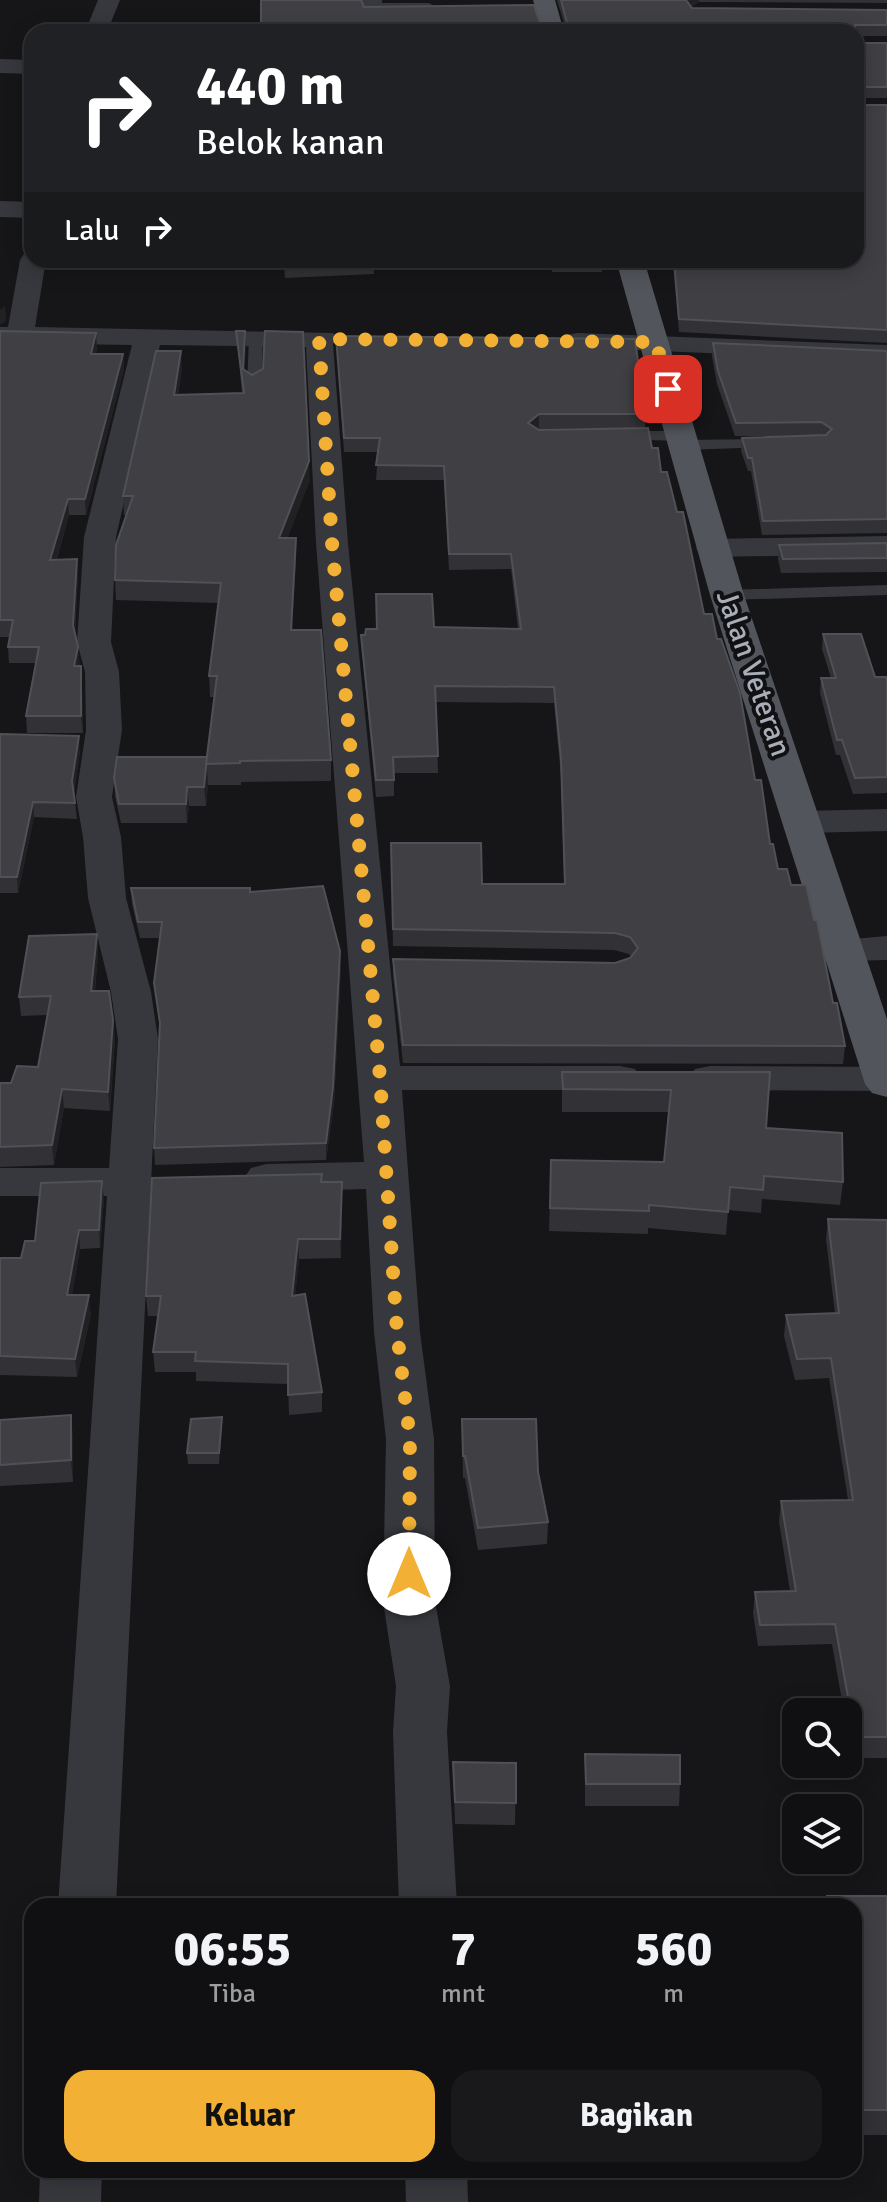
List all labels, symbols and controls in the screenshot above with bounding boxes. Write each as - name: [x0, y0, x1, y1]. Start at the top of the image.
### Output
- text: 440 m: [196, 51, 344, 120]
- icon: right: [64, 56, 168, 160]
- text: Belok kanan: [196, 120, 385, 165]
- icon: right: [135, 208, 179, 252]
- text: Lalu: [64, 212, 119, 249]
- pin: [634, 355, 702, 423]
- icon: arrive: [646, 367, 690, 411]
- street label: Jalan Veteran: [708, 585, 799, 761]
- position arrow: [367, 1532, 451, 1616]
- map controls: [782, 1698, 862, 1874]
- button: search: [782, 1698, 862, 1778]
- button: layers: [782, 1794, 862, 1874]
- text: 06:55: [174, 1920, 291, 1979]
- text: 7: [450, 1920, 476, 1979]
- text: 560: [635, 1920, 712, 1979]
- text: Tiba: [209, 1978, 256, 2010]
- text: mnt: [441, 1978, 485, 2010]
- text: m: [663, 1978, 684, 2010]
- button: Keluar: [64, 2070, 435, 2162]
- button: Bagikan: [451, 2070, 822, 2162]

